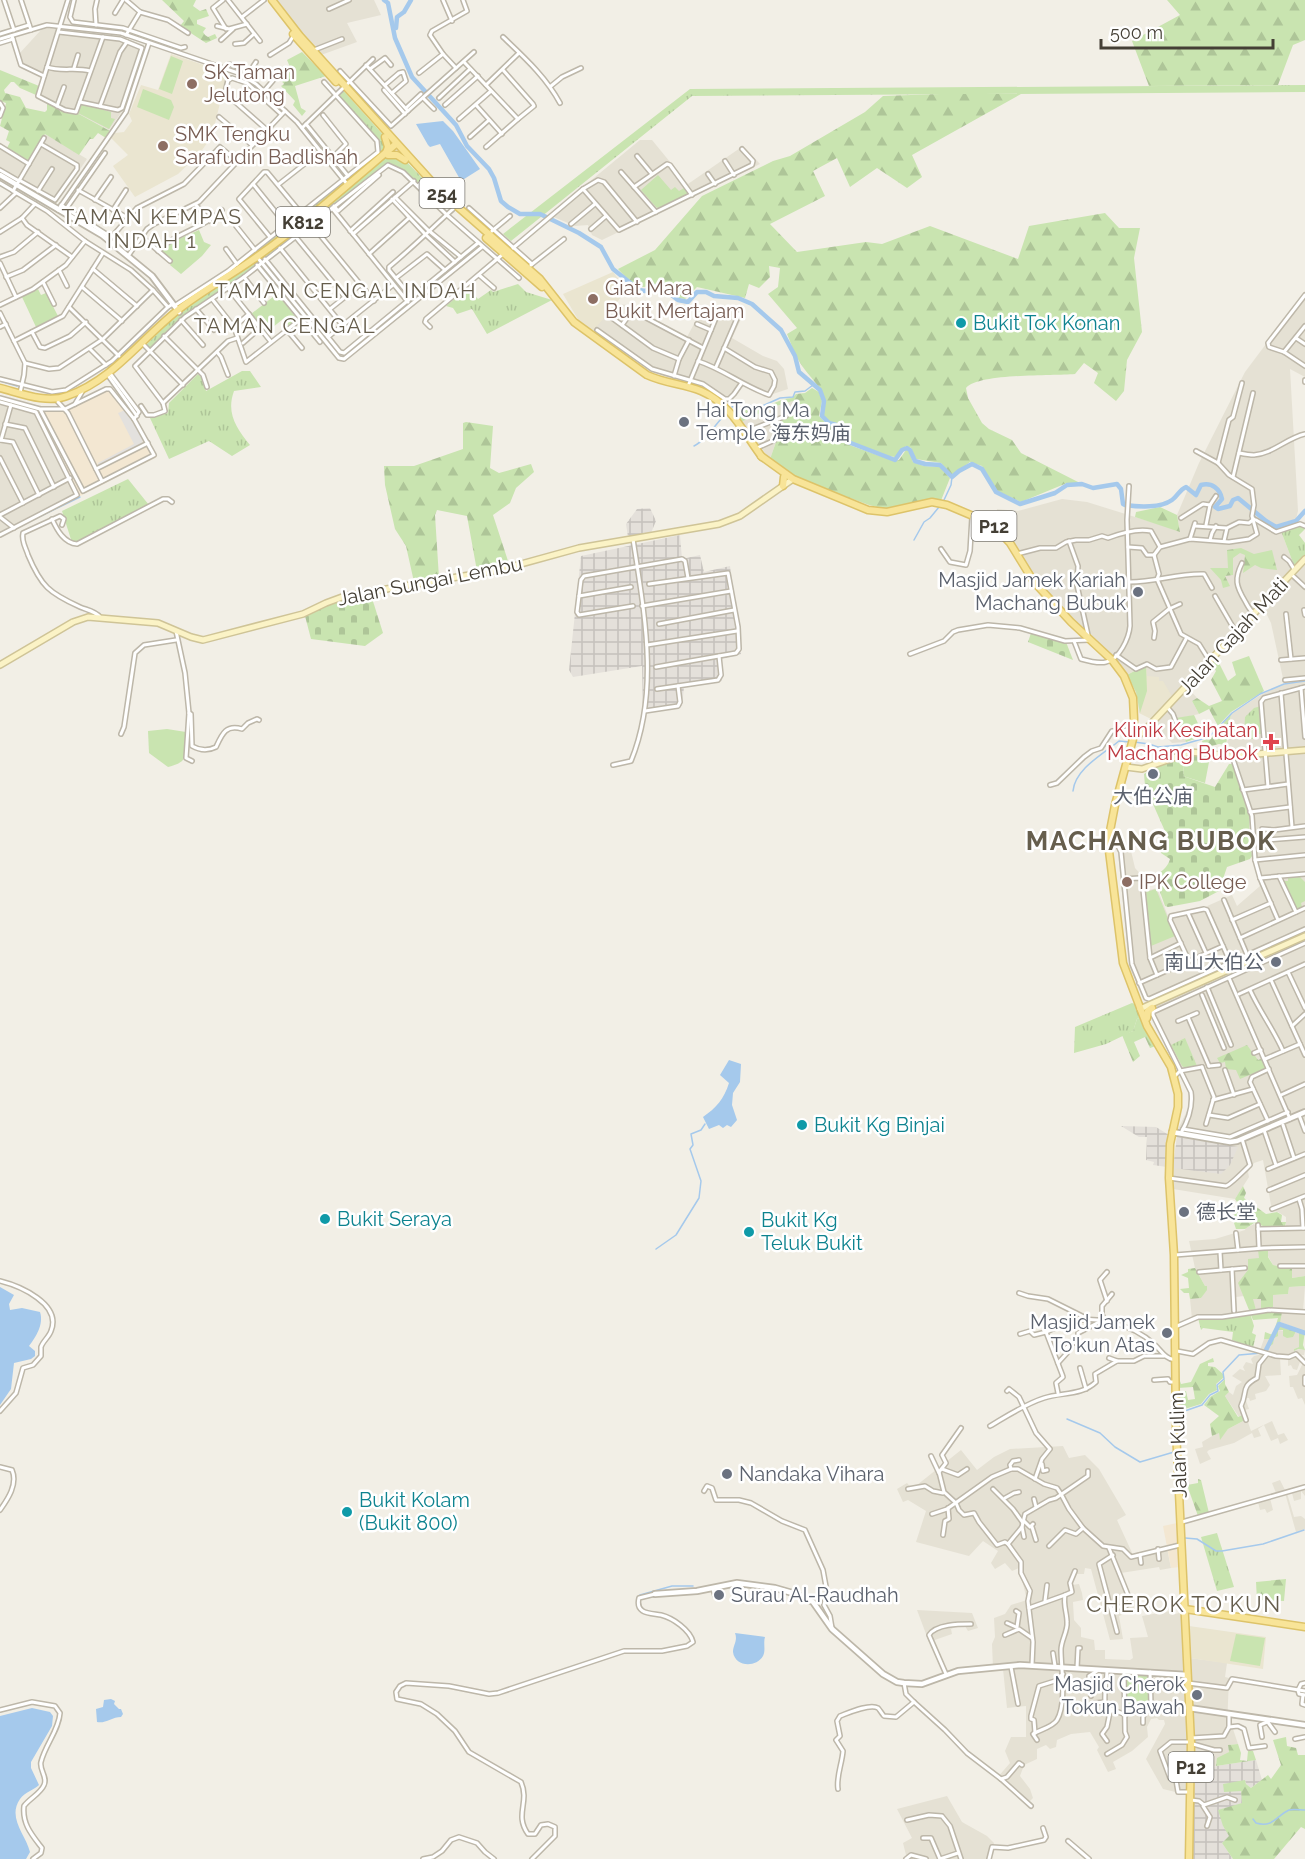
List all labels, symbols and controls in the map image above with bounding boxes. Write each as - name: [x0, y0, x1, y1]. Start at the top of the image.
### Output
- scale bar: [1101, 12, 1274, 50]
- text: 500 m: [1110, 22, 1163, 43]
- place label: SK Taman Jelutong: [204, 60, 295, 107]
- marker: SK Taman Jelutong: [185, 77, 199, 91]
- place label: SMK Tengku Sarafudin Badlishah: [175, 122, 358, 169]
- marker: SMK Tengku Sarafudin Badlishah: [156, 139, 170, 153]
- road number: 254: [420, 178, 464, 208]
- district label: TAMAN KEMPAS INDAH 1: [61, 204, 243, 253]
- road number: K812: [276, 207, 330, 237]
- place label: Giat Mara Bukit Mertajam: [605, 276, 744, 323]
- district label: TAMAN CENGAL INDAH: [215, 278, 477, 303]
- marker: Giat Mara Bukit Mertajam: [586, 292, 600, 306]
- place label: Bukit Tok Konan: [973, 311, 1120, 335]
- district label: TAMAN CENGAL: [194, 313, 376, 338]
- marker: Bukit Tok Konan: [954, 316, 968, 330]
- place label: Hai Tong Ma Temple 海东妈庙: [696, 398, 851, 445]
- marker: Hai Tong Ma Temple 海东妈庙: [677, 415, 691, 429]
- road number: P12: [972, 511, 1016, 541]
- street label: Jalan Sungai Lembu: [336, 551, 524, 611]
- place label: Masjid Jamek Kariah Machang Bubuk: [938, 568, 1126, 615]
- street label: Jalan Gajah Mati: [1173, 573, 1293, 699]
- marker: Masjid Jamek Kariah Machang Bubuk: [1131, 585, 1145, 599]
- place label: Klinik Kesihatan Machang Bubok: [1107, 718, 1258, 765]
- marker: Klinik Kesihatan Machang Bubok: [1262, 733, 1280, 751]
- marker: 大伯公庙: [1146, 767, 1160, 781]
- place label: 大伯公庙: [1113, 784, 1193, 808]
- district label: MACHANG BUBOK: [1026, 826, 1276, 856]
- place label: IPK College: [1139, 870, 1247, 894]
- marker: IPK College: [1120, 875, 1134, 889]
- place label: 南山大伯公: [1164, 950, 1264, 974]
- marker: 南山大伯公: [1269, 955, 1283, 969]
- place label: Bukit Kg Binjai: [814, 1113, 945, 1137]
- marker: Bukit Kg Binjai: [795, 1118, 809, 1132]
- place label: 德长堂: [1196, 1200, 1256, 1224]
- marker: 德长堂: [1177, 1205, 1191, 1219]
- place label: Bukit Seraya: [337, 1207, 452, 1231]
- place label: Bukit Kg Teluk Bukit: [761, 1208, 863, 1255]
- marker: Bukit Seraya: [318, 1212, 332, 1226]
- marker: Bukit Kg Teluk Bukit: [742, 1225, 756, 1239]
- place label: Masjid Jamek To'kun Atas: [1030, 1310, 1155, 1357]
- marker: Masjid Jamek To'kun Atas: [1160, 1326, 1174, 1340]
- street label: Jalan Kulim: [1164, 1392, 1192, 1498]
- place label: Nandaka Vihara: [739, 1462, 885, 1486]
- marker: Nandaka Vihara: [720, 1467, 734, 1481]
- place label: Bukit Kolam (Bukit 800): [359, 1488, 470, 1535]
- marker: Bukit Kolam (Bukit 800): [340, 1505, 354, 1519]
- place label: Surau Al-Raudhah: [731, 1583, 899, 1607]
- marker: Surau Al-Raudhah: [712, 1588, 726, 1602]
- district label: CHEROK TO'KUN: [1086, 1591, 1282, 1617]
- place label: Masjid Cherok Tokun Bawah: [1054, 1672, 1185, 1719]
- marker: Masjid Cherok Tokun Bawah: [1190, 1688, 1204, 1702]
- road number: P12: [1168, 1752, 1214, 1782]

